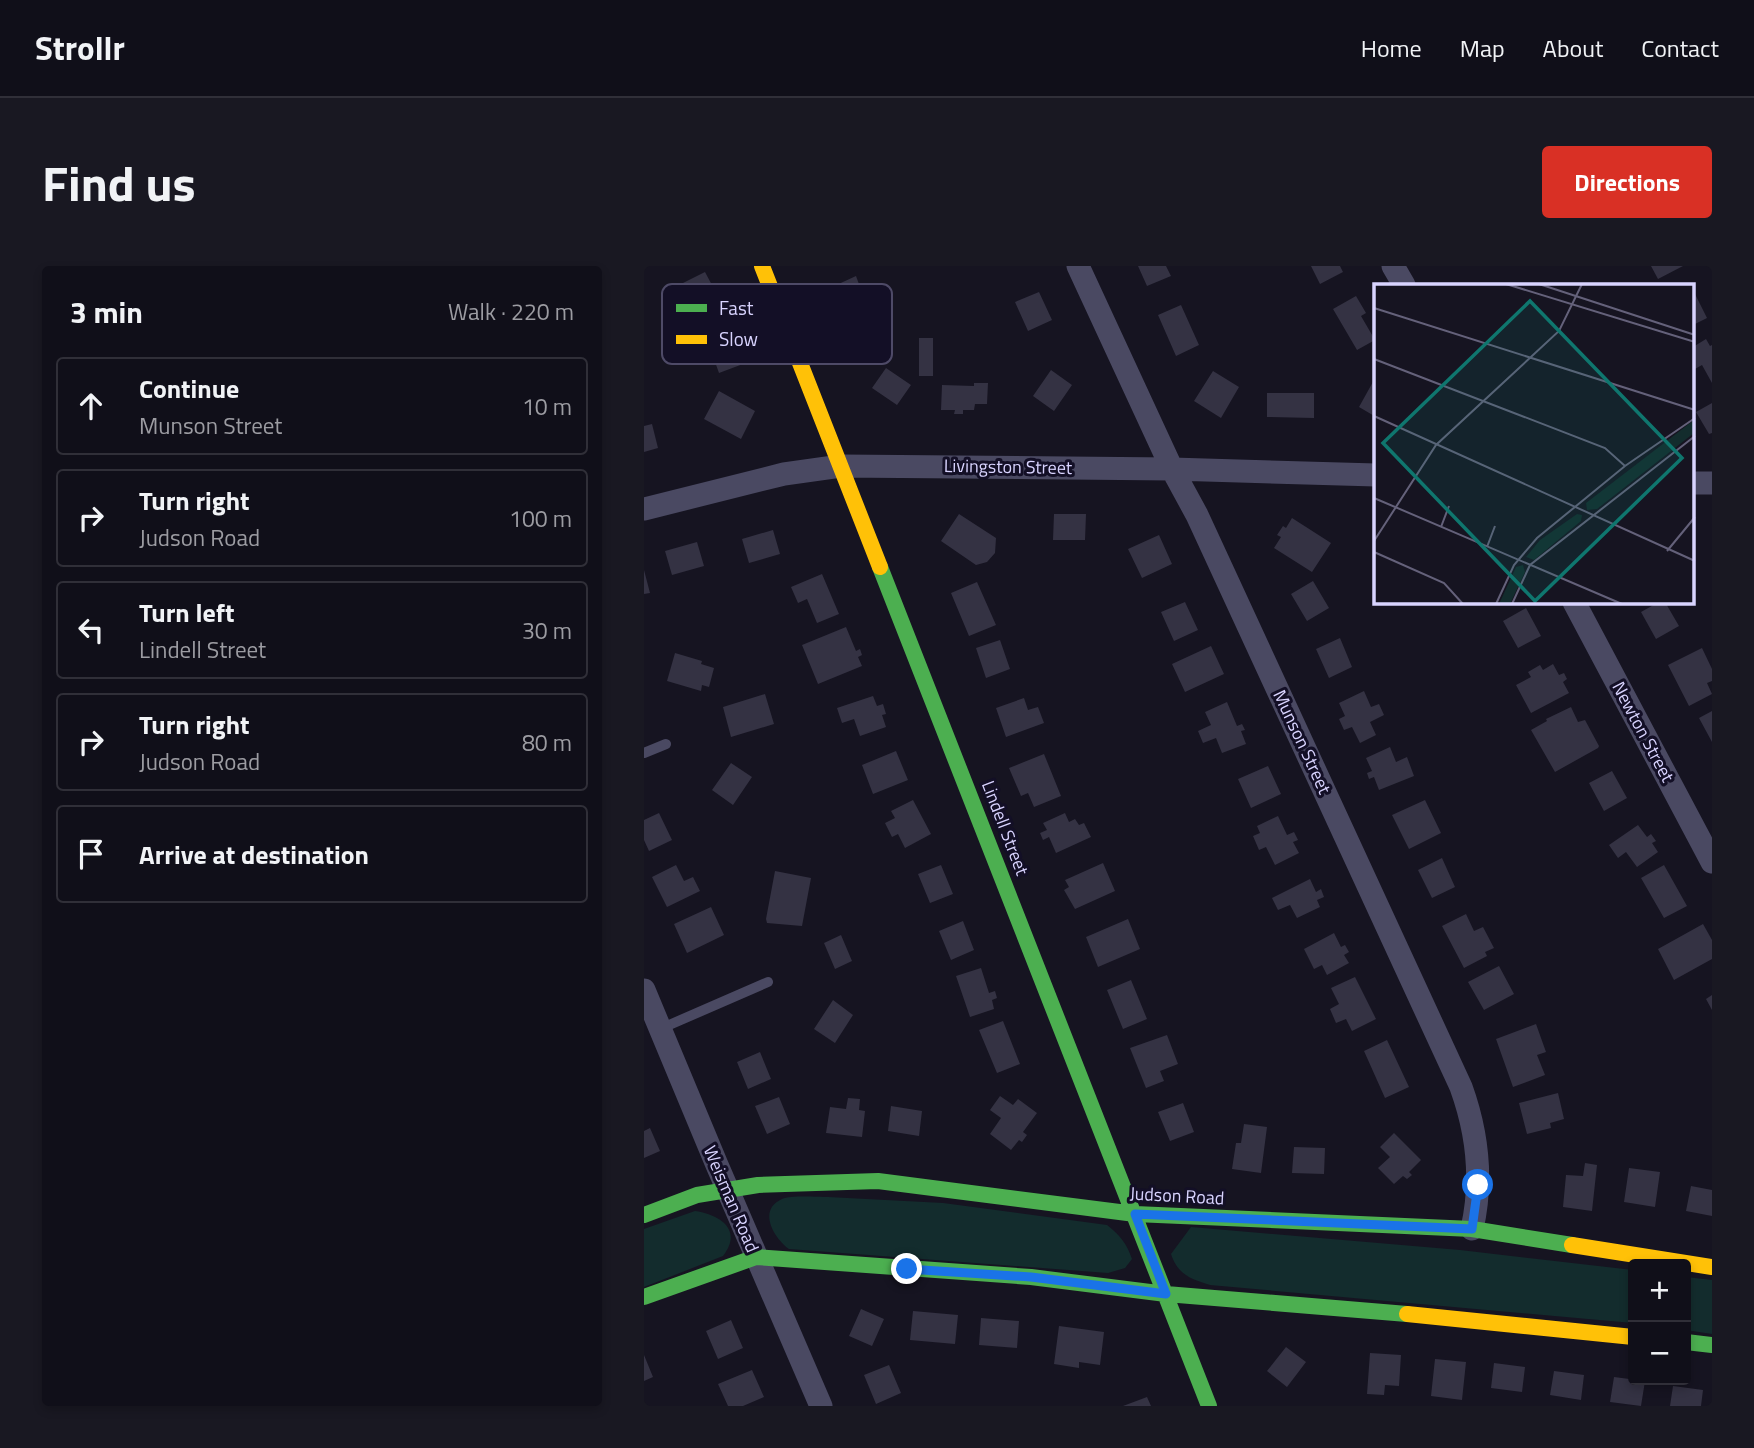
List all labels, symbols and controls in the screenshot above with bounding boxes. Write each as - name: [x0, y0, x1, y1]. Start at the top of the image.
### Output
- text: Strollr: [35, 23, 125, 73]
- text: Home: [1361, 30, 1422, 66]
- text: Map: [1460, 30, 1505, 66]
- text: About: [1543, 30, 1603, 66]
- text: Contact: [1641, 30, 1719, 66]
- text: Find us: [42, 145, 196, 220]
- button: Directions: [1542, 146, 1712, 218]
- legend: [662, 284, 892, 364]
- inset map: [1374, 284, 1694, 604]
- text: 3 min: [70, 289, 143, 335]
- text: Fast: [719, 293, 754, 322]
- text: Walk · 220 m: [448, 294, 574, 329]
- text: Slow: [719, 324, 758, 353]
- text: Continue: [139, 369, 239, 408]
- icon: ahead: [72, 387, 110, 425]
- text: 10 m: [522, 389, 572, 424]
- text: Munson Street: [139, 408, 282, 443]
- street label: Livingston Street: [944, 452, 1073, 481]
- text: Turn right: [139, 481, 250, 520]
- icon: right: [72, 499, 110, 537]
- text: 100 m: [509, 501, 572, 536]
- text: Judson Road: [139, 520, 260, 555]
- text: Turn left: [139, 593, 234, 632]
- icon: left: [72, 611, 110, 649]
- text: 30 m: [522, 613, 572, 648]
- text: Lindell Street: [139, 632, 266, 667]
- street label: Newton Street: [1606, 677, 1682, 788]
- street label: Munson Street: [1266, 685, 1339, 799]
- text: Turn right: [139, 705, 250, 744]
- icon: right: [72, 723, 110, 761]
- text: 80 m: [522, 725, 572, 760]
- text: Judson Road: [139, 744, 260, 779]
- street label: Lindell Street: [975, 777, 1036, 880]
- icon: arrive: [72, 835, 110, 873]
- text: Arrive at destination: [139, 835, 369, 874]
- street label: Weisman Road: [697, 1141, 766, 1256]
- route start: [1462, 1169, 1493, 1200]
- street label: Judson Road: [1129, 1180, 1225, 1211]
- route end: [891, 1253, 922, 1284]
- map controls: [1628, 1259, 1691, 1385]
- button: +: [1628, 1259, 1691, 1322]
- button: −: [1628, 1322, 1691, 1385]

